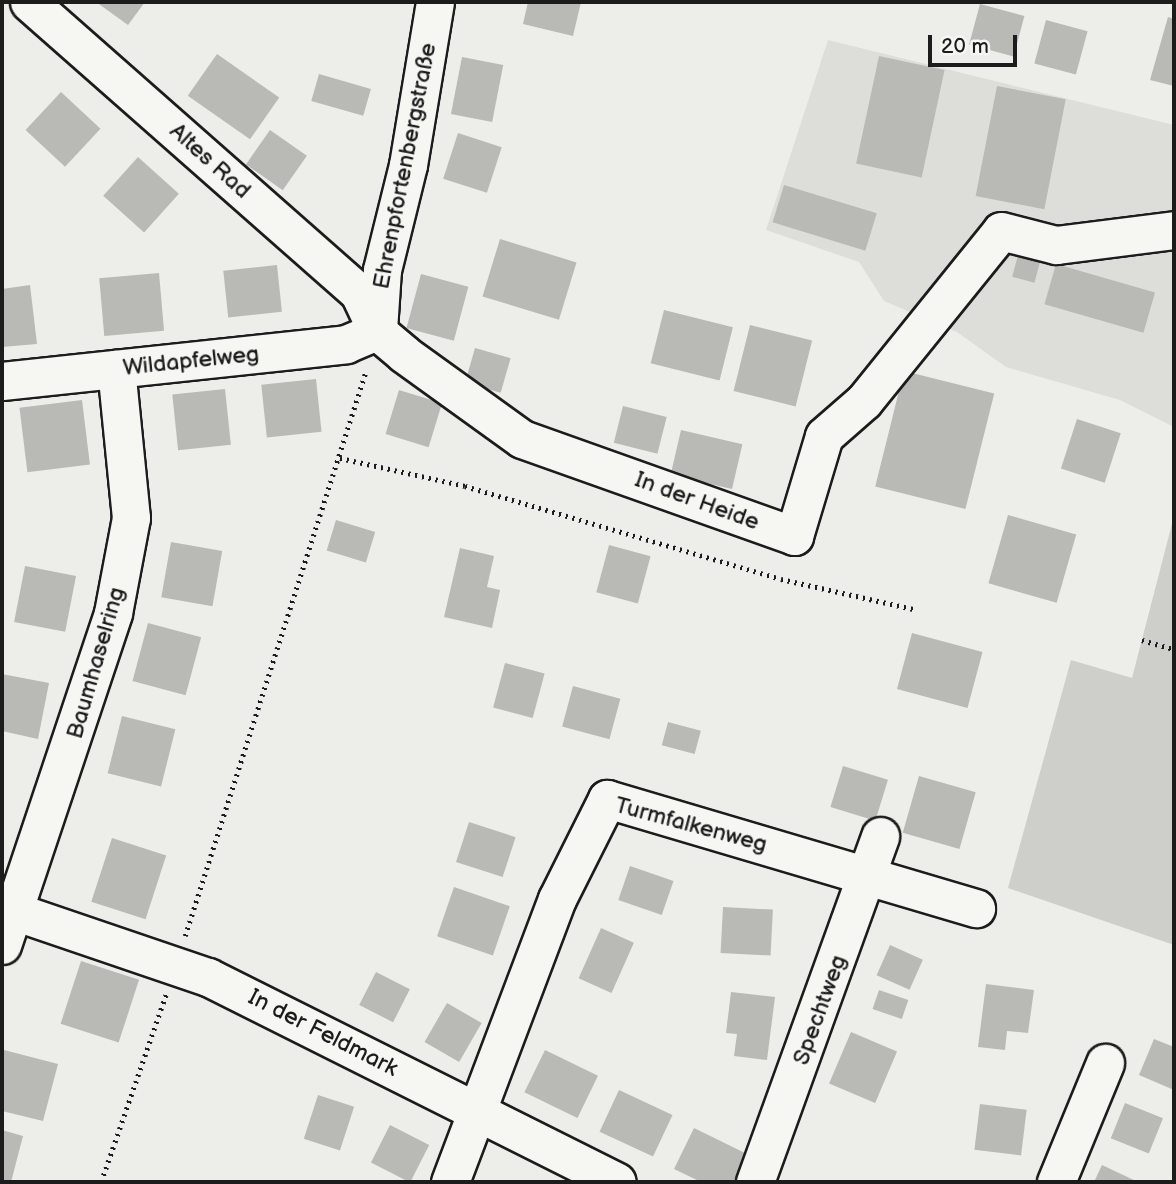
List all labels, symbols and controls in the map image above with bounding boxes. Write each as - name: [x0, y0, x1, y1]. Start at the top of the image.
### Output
- scale bar: [931, 21, 1020, 65]
- text: 20 m: [941, 34, 989, 59]
- street label: Ehrenpfortenbergstraße: [368, 41, 442, 291]
- street label: Altes Rad: [164, 118, 256, 204]
- street label: Wildapfelweg: [122, 340, 260, 382]
- street label: In der Heide: [631, 466, 763, 536]
- street label: Baumhaselring: [61, 584, 131, 742]
- street label: Turmfalkenweg: [612, 791, 770, 859]
- street label: Spechtweg: [787, 951, 853, 1069]
- street label: In der Feldmark: [244, 983, 402, 1083]

